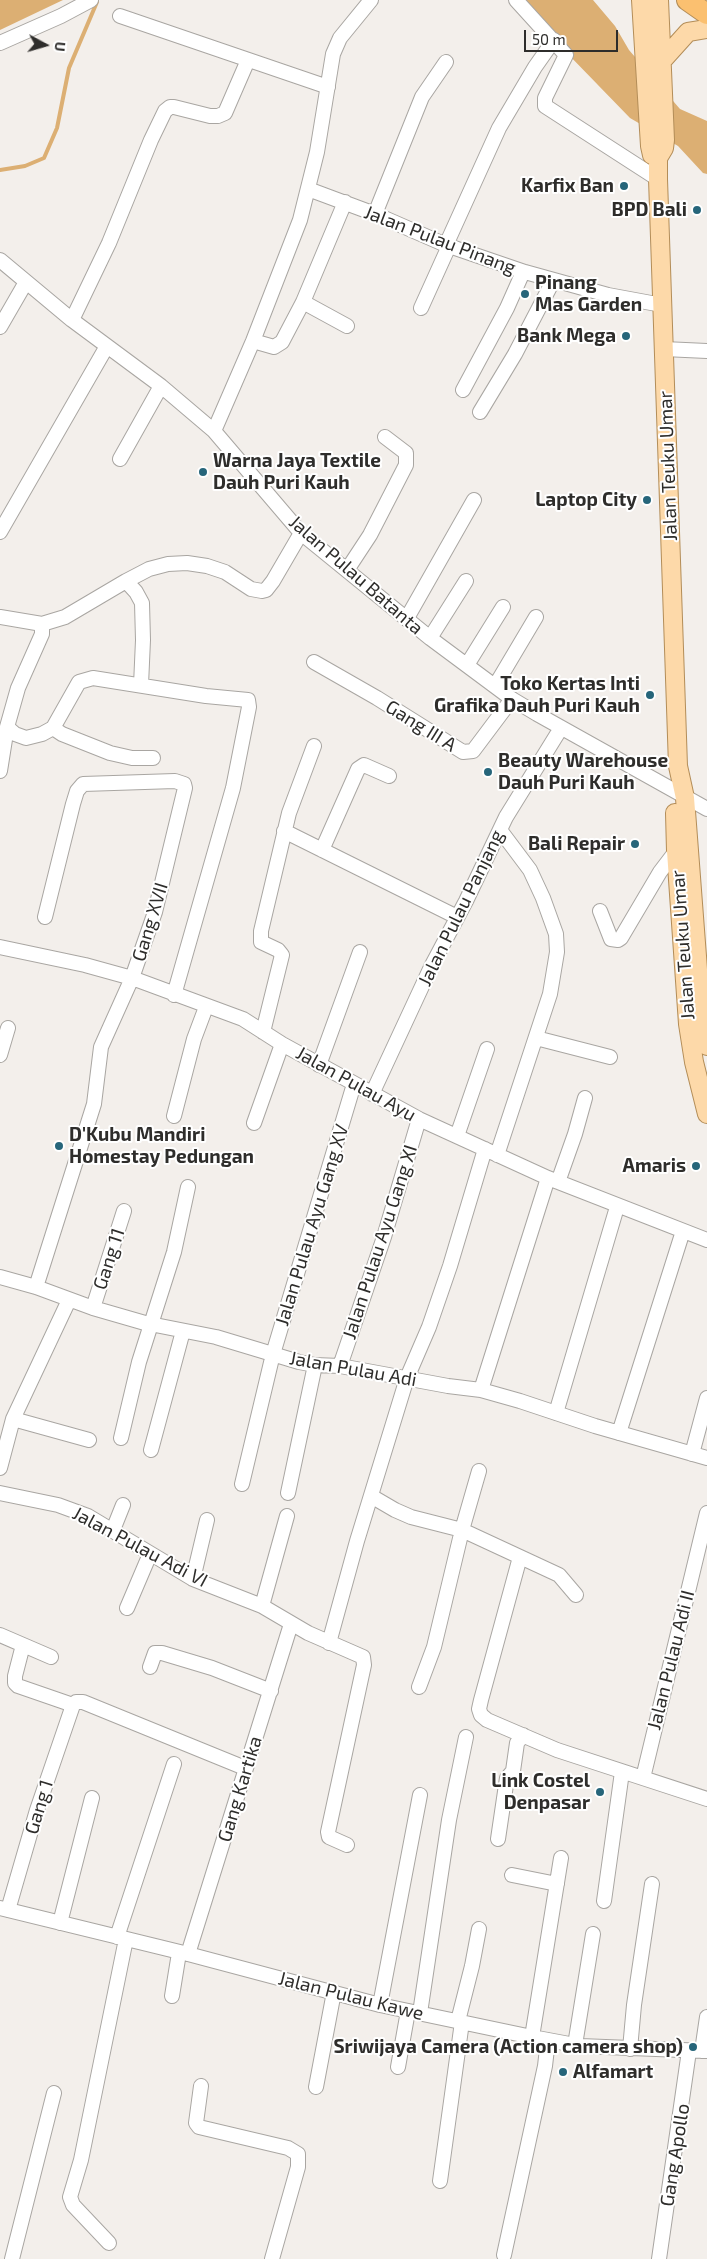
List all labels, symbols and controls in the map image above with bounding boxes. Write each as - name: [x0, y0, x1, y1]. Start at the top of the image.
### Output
- north arrow: [20, 20, 70, 70]
- scale bar: [527, 20, 621, 52]
- text: 50 m: [532, 30, 566, 48]
- text: U: [51, 41, 69, 52]
- place label: Karfix Ban: [521, 175, 614, 197]
- marker: Karfix Ban: [618, 180, 630, 192]
- place label: BPD Bali: [612, 199, 687, 221]
- street label: Jalan Pulau Pinang: [361, 201, 519, 279]
- marker: BPD Bali: [691, 204, 703, 216]
- place label: Pinang Mas Garden: [535, 272, 642, 316]
- marker: Pinang Mas Garden: [519, 288, 531, 300]
- place label: Bank Mega: [517, 325, 616, 347]
- marker: Bank Mega: [620, 330, 632, 342]
- street label: Jalan Teuku Umar: [654, 391, 682, 541]
- place label: Warna Jaya Textile Dauh Puri Kauh: [213, 450, 381, 494]
- marker: Warna Jaya Textile Dauh Puri Kauh: [197, 466, 209, 478]
- place label: Laptop City: [535, 489, 637, 511]
- marker: Laptop City: [641, 494, 653, 506]
- street label: Jalan Pulau Batanta: [284, 511, 428, 639]
- place label: Toko Kertas Inti Grafika Dauh Puri Kauh: [434, 673, 640, 717]
- marker: Toko Kertas Inti Grafika Dauh Puri Kauh: [644, 689, 656, 701]
- street label: Gang III A: [381, 695, 461, 757]
- place label: Beauty Warehouse Dauh Puri Kauh: [498, 750, 668, 794]
- marker: Beauty Warehouse Dauh Puri Kauh: [482, 766, 494, 778]
- street label: Jalan Pulau Panjang: [413, 826, 509, 990]
- place label: Bali Repair: [528, 833, 625, 855]
- marker: Bali Repair: [629, 838, 641, 850]
- street label: Jalan Teuku Umar: [666, 869, 700, 1021]
- street label: Gang XVII: [127, 880, 173, 964]
- street label: Jalan Pulau Ayu: [292, 1042, 420, 1126]
- street label: Jalan Pulau Ayu Gang XV: [270, 1122, 354, 1328]
- place label: D'Kubu Mandiri Homestay Pedungan: [69, 1124, 254, 1168]
- marker: D'Kubu Mandiri Homestay Pedungan: [53, 1140, 65, 1152]
- street label: Jalan Pulau Ayu Gang XI: [338, 1142, 422, 1342]
- place label: Amaris: [623, 1155, 686, 1177]
- marker: Amaris: [690, 1160, 702, 1172]
- street label: Gang 11: [88, 1225, 130, 1293]
- street label: Jalan Pulau Adi: [288, 1347, 418, 1391]
- street label: Jalan Pulau Adi VI: [69, 1502, 211, 1592]
- street label: Jalan Pulau Adi II: [643, 1588, 699, 1732]
- street label: Gang Kartika: [213, 1733, 267, 1845]
- place label: Link Costel Denpasar: [491, 1770, 590, 1814]
- street label: Gang 1: [20, 1777, 58, 1837]
- marker: Link Costel Denpasar: [594, 1786, 606, 1798]
- street label: Jalan Pulau Kawe: [276, 1967, 426, 2025]
- place label: Sriwijaya Camera (Action camera shop): [333, 2036, 683, 2058]
- marker: Sriwijaya Camera (Action camera shop): [687, 2041, 699, 2053]
- place label: Alfamart: [573, 2061, 653, 2083]
- marker: Alfamart: [557, 2066, 569, 2078]
- street label: Gang Apollo: [656, 2102, 694, 2208]

